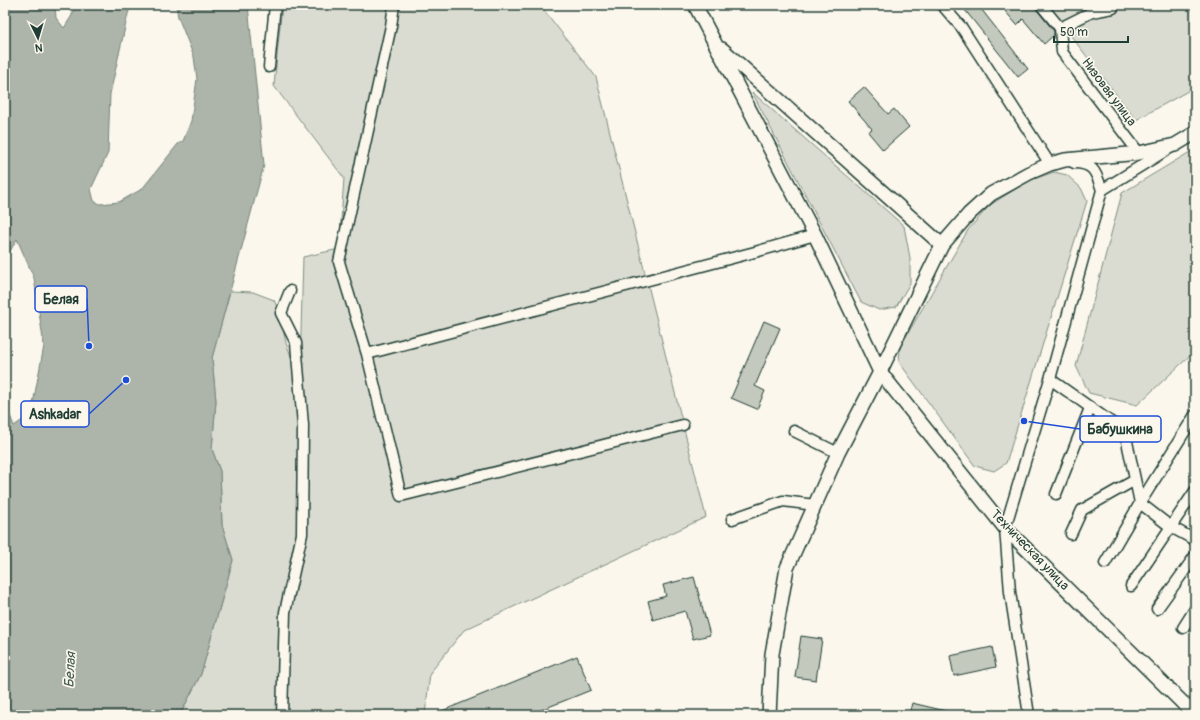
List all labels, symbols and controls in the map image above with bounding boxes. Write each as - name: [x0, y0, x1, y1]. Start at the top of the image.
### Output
- north arrow: [18, 18, 58, 58]
- scale bar: [1054, 18, 1128, 44]
- text: 50 m: [1060, 25, 1088, 40]
- text: N: [34, 41, 43, 54]
- street label: Низовая улица: [1078, 55, 1140, 129]
- callout: Белая: [35, 286, 87, 312]
- text: Белая: [43, 291, 79, 308]
- callout: Ashkadar: [21, 401, 89, 427]
- text: Ashkadar: [29, 406, 82, 423]
- callout: Бабушкина: [1080, 416, 1161, 442]
- text: Бабушкина: [1087, 421, 1153, 438]
- street label: Техническая улица: [987, 506, 1073, 594]
- water label: Белая: [61, 650, 79, 688]

